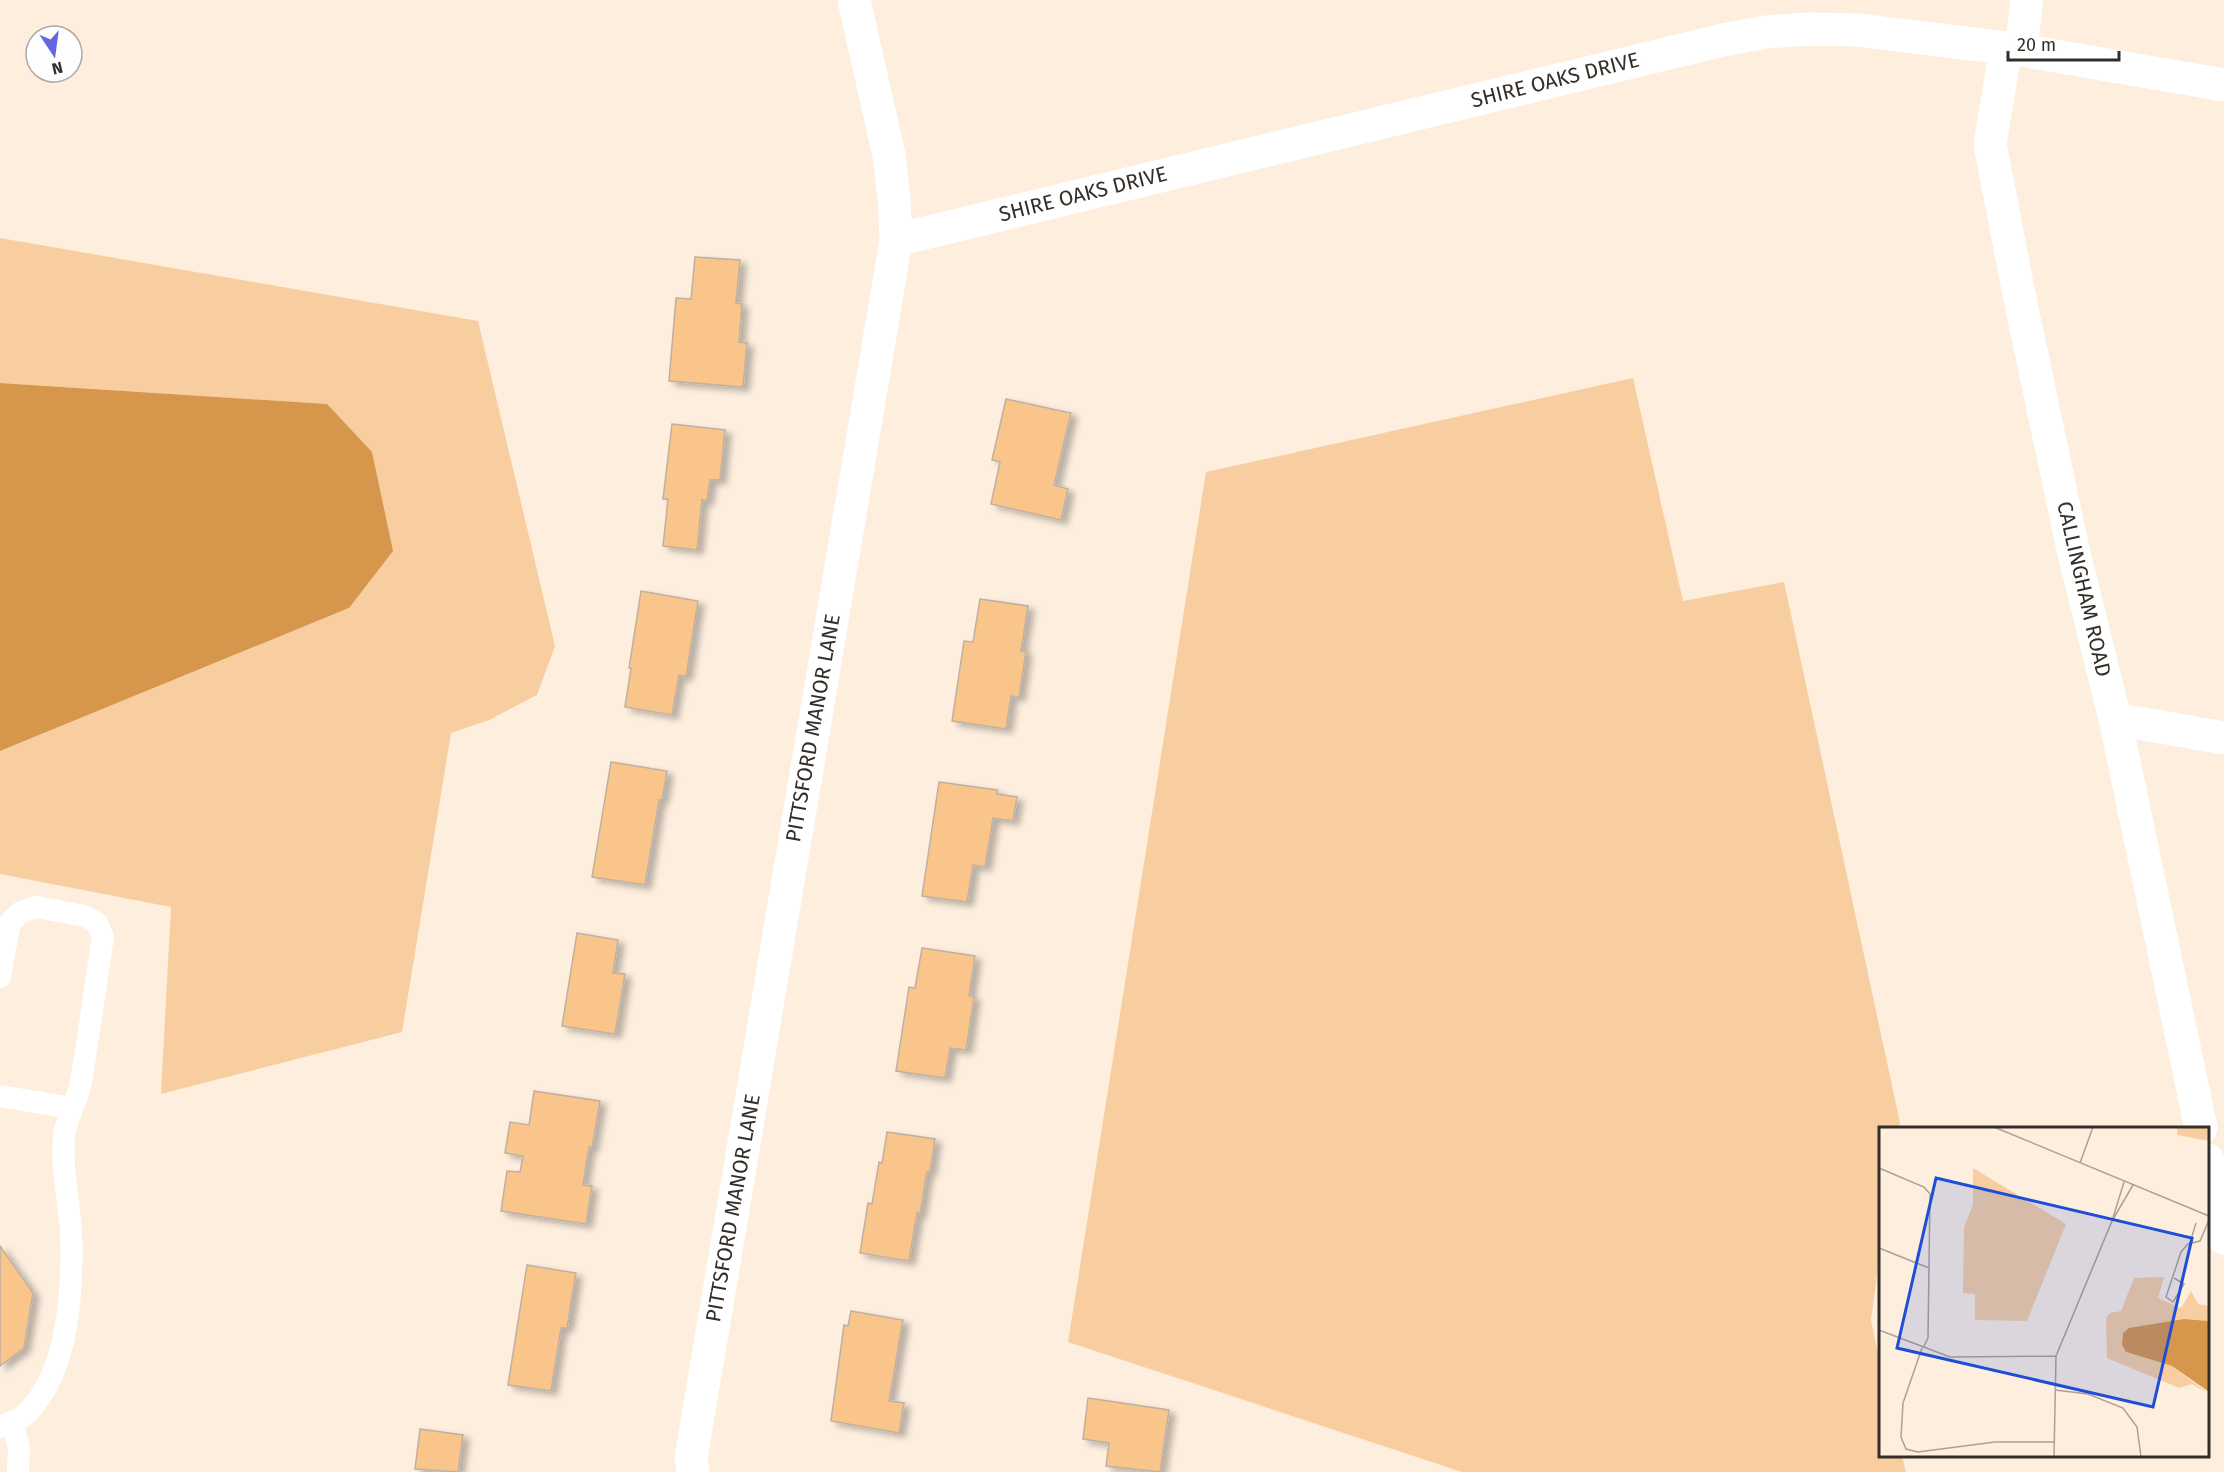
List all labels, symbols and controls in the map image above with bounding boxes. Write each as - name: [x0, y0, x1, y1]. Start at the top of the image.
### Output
- north arrow: [24, 24, 84, 84]
- scale bar: [2008, 24, 2119, 62]
- text: 20 m: [2017, 34, 2056, 56]
- street label: SHIRE OAKS DRIVE: [1468, 47, 1642, 113]
- text: N: [50, 58, 65, 79]
- street label: SHIRE OAKS DRIVE: [996, 161, 1170, 227]
- street label: CALLINGHAM ROAD: [2051, 499, 2117, 679]
- street label: PITTSFORD MANOR LANE: [780, 612, 846, 844]
- street label: PITTSFORD MANOR LANE: [700, 1092, 766, 1324]
- inset map: [1879, 1127, 2209, 1457]

